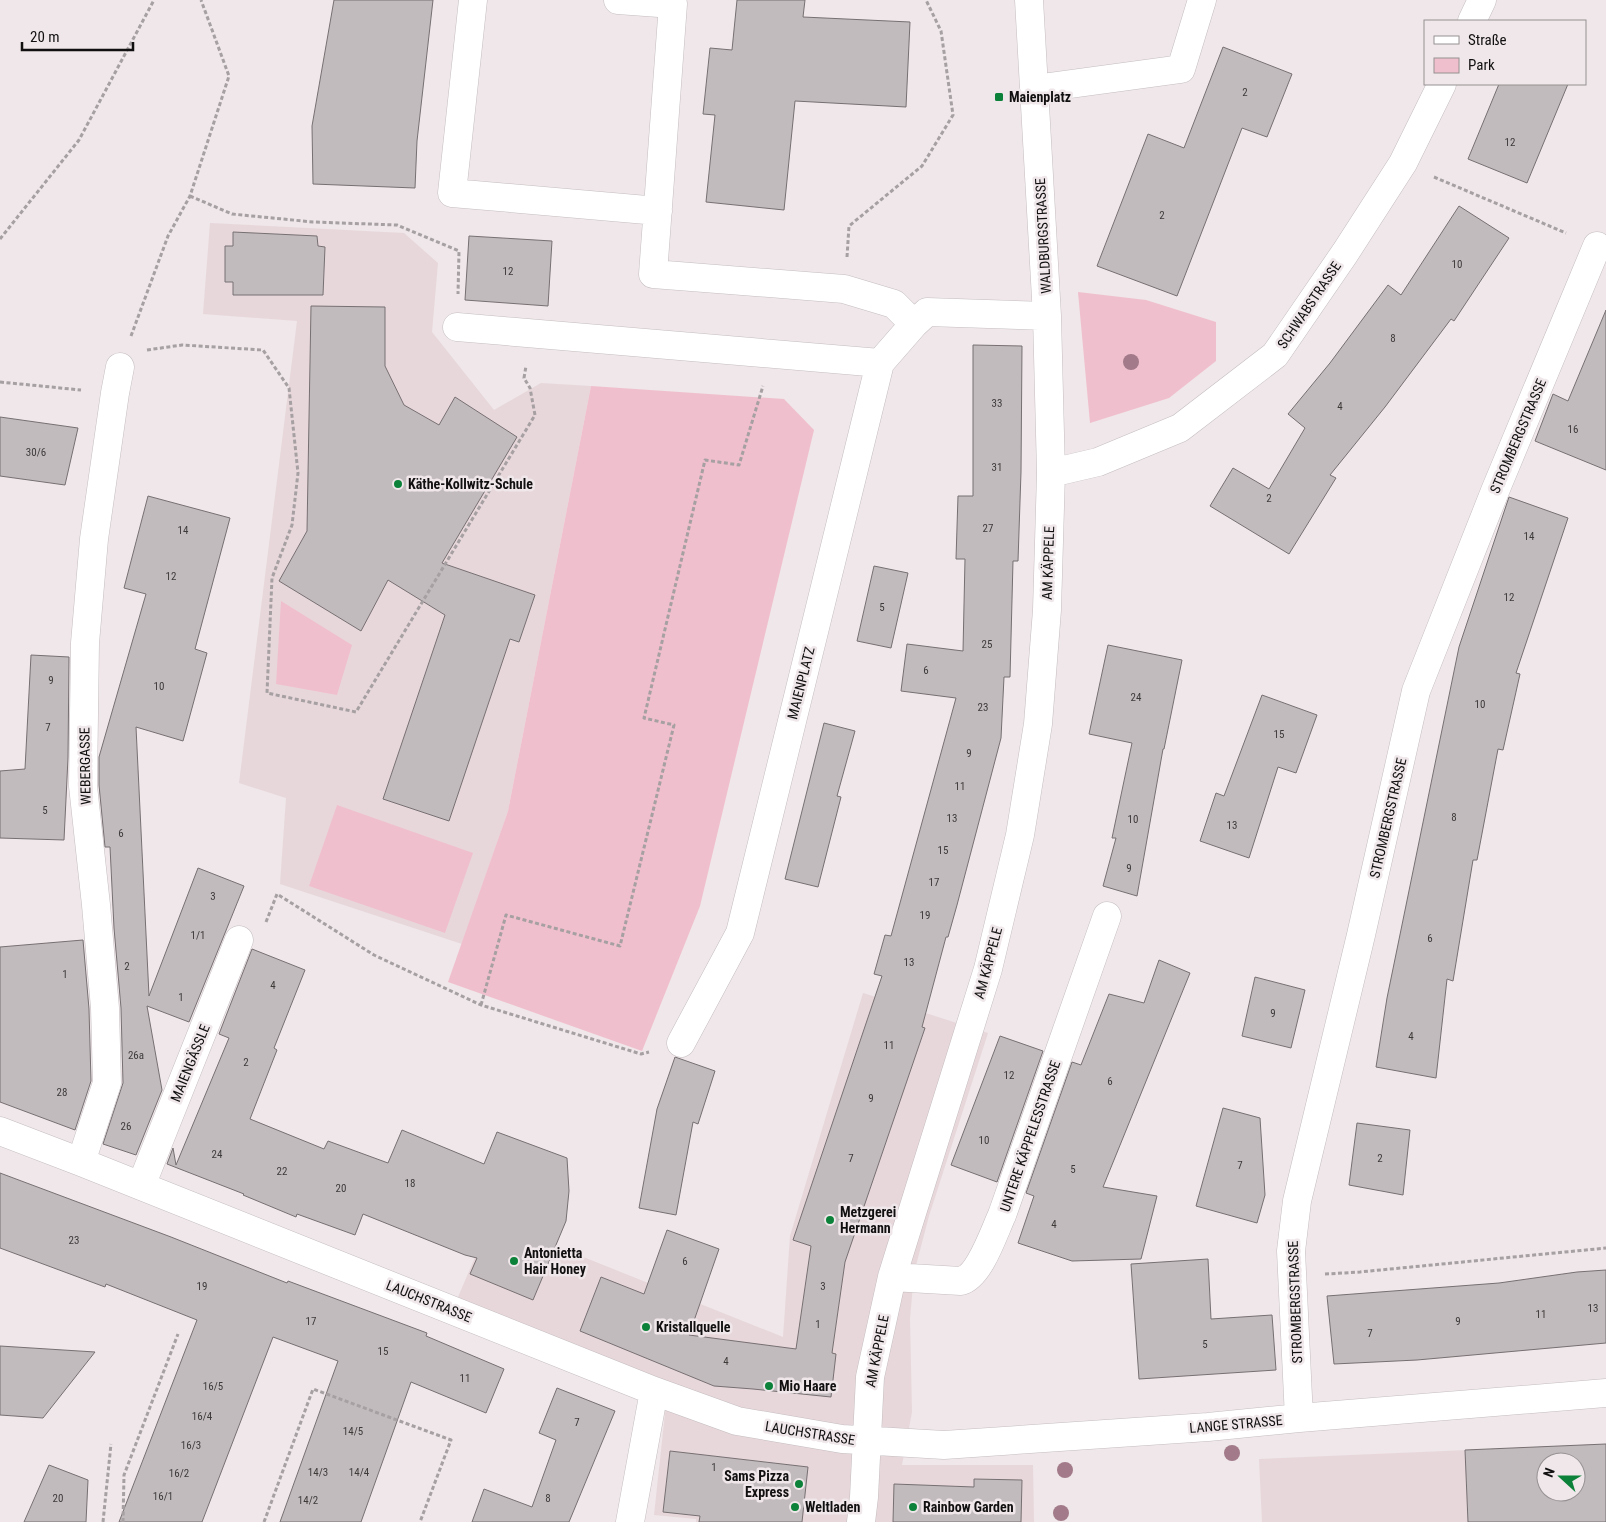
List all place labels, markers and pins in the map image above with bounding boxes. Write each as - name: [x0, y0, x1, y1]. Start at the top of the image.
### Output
- place label: Maienplatz: [1009, 89, 1071, 105]
- marker: Maienplatz: [993, 91, 1005, 103]
- place label: Käthe-Kollwitz-Schule: [408, 476, 533, 492]
- marker: Käthe-Kollwitz-Schule: [392, 478, 404, 490]
- place label: Metzgerei Hermann: [840, 1204, 896, 1236]
- marker: Metzgerei Hermann: [824, 1214, 836, 1226]
- place label: Antonietta Hair Honey: [524, 1245, 587, 1277]
- marker: Antonietta Hair Honey: [508, 1255, 520, 1267]
- place label: Kristallquelle: [656, 1319, 731, 1335]
- marker: Kristallquelle: [640, 1321, 652, 1333]
- place label: Mio Haare: [779, 1378, 837, 1394]
- marker: Mio Haare: [763, 1380, 775, 1392]
- place label: Sams Pizza Express: [724, 1468, 789, 1500]
- marker: Sams Pizza Express: [793, 1478, 805, 1490]
- place label: Weltladen: [805, 1499, 861, 1515]
- place label: Rainbow Garden: [923, 1499, 1014, 1515]
- marker: Weltladen: [789, 1501, 801, 1513]
- marker: Rainbow Garden: [907, 1501, 919, 1513]

